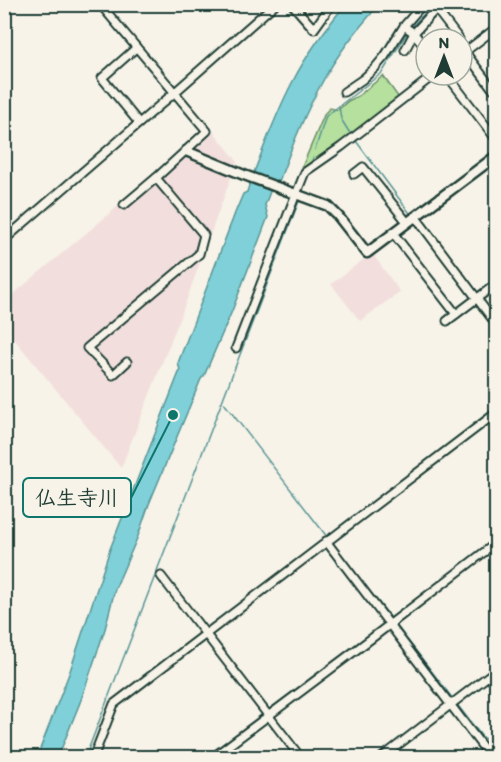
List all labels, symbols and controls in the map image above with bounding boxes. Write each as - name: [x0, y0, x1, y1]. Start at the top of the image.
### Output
- north arrow: [414, 27, 474, 87]
- text: N: [439, 33, 449, 52]
- callout: 仏生寺川: [23, 478, 131, 517]
- text: 仏生寺川: [35, 485, 119, 510]

